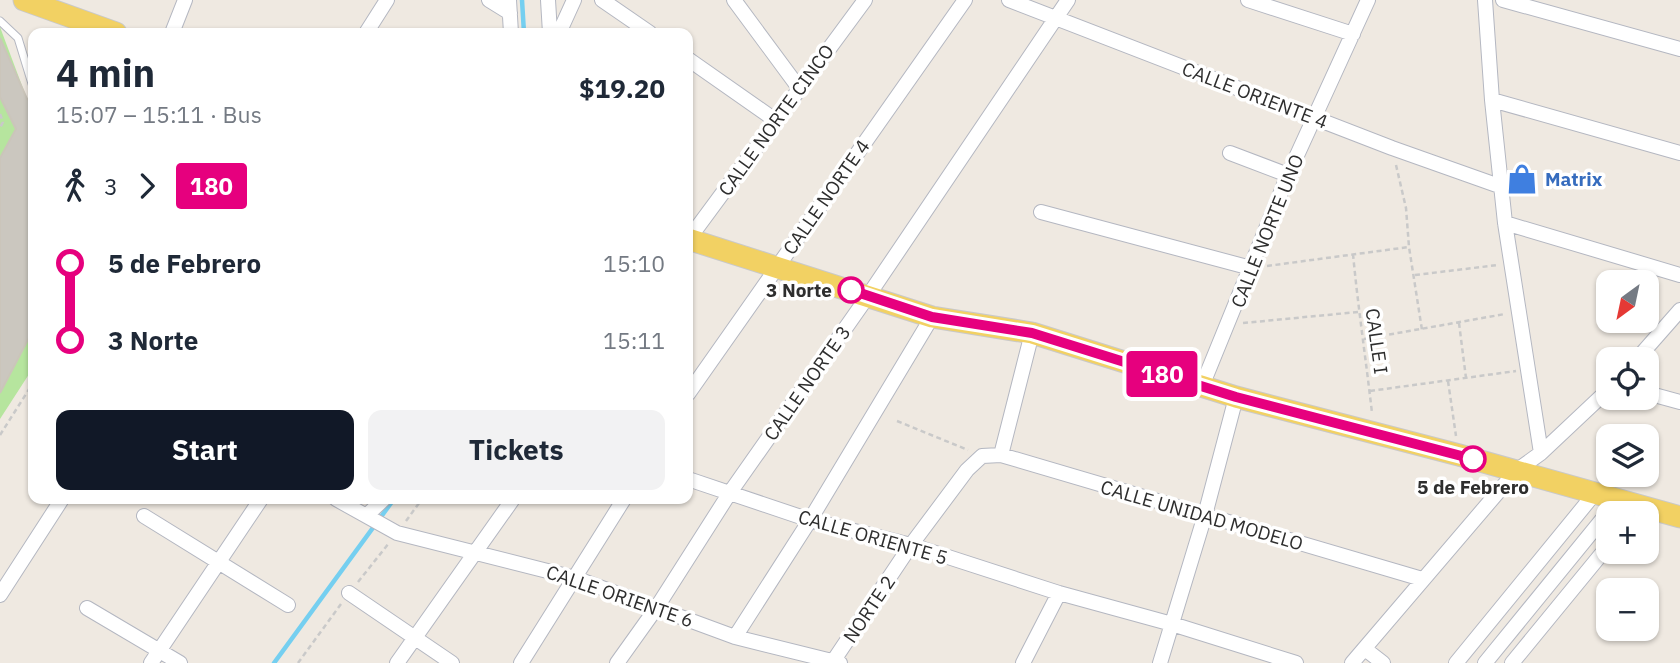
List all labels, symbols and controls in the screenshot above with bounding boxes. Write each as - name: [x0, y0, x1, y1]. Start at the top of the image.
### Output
- street label: CALLE NORTE CINCO: [713, 40, 839, 200]
- text: 4 min: [56, 48, 155, 97]
- street label: CALLE ORIENTE 4: [1179, 56, 1331, 134]
- text: $19.20: [579, 71, 665, 105]
- text: 15:07 – 15:11 · Bus: [56, 99, 262, 129]
- street label: CALLE NORTE 4: [777, 135, 875, 259]
- street label: CALLE NORTE UNO: [1225, 151, 1309, 311]
- shop icon: Matrix: [1505, 162, 1539, 196]
- icon: walk: [56, 167, 94, 205]
- icon: forward: [128, 167, 166, 205]
- place label: Matrix: [1545, 167, 1603, 191]
- text: 180: [190, 170, 233, 202]
- text: 3: [104, 171, 118, 201]
- text: 5 de Febrero: [108, 246, 261, 280]
- text: 15:10: [603, 248, 665, 278]
- north arrow: [1596, 270, 1659, 332]
- map controls: [1596, 270, 1659, 641]
- marker: 3 Norte: [838, 277, 864, 303]
- place label: 3 Norte: [766, 278, 832, 302]
- street label: CALLE I: [1361, 307, 1393, 375]
- street label: CALLE NORTE 3: [758, 321, 856, 445]
- text: 3 Norte: [108, 323, 198, 357]
- text: 15:11: [603, 325, 665, 355]
- button: locate: [1596, 347, 1659, 410]
- line badge: 180: [1122, 351, 1202, 397]
- text: 180: [1140, 358, 1184, 390]
- button: Start: [56, 410, 354, 490]
- button: Tickets: [368, 410, 665, 490]
- button: layers: [1596, 424, 1659, 487]
- marker: 5 de Febrero: [1460, 446, 1486, 472]
- street label: CALLE UNIDAD MODELO: [1098, 475, 1306, 555]
- place label: 5 de Febrero: [1417, 475, 1529, 499]
- button: +: [1596, 501, 1659, 564]
- street label: CALLE ORIENTE 5: [796, 504, 950, 570]
- street label: CALLE ORIENTE 6: [543, 560, 697, 632]
- street label: NORTE 2: [838, 571, 900, 647]
- button: −: [1596, 578, 1659, 641]

